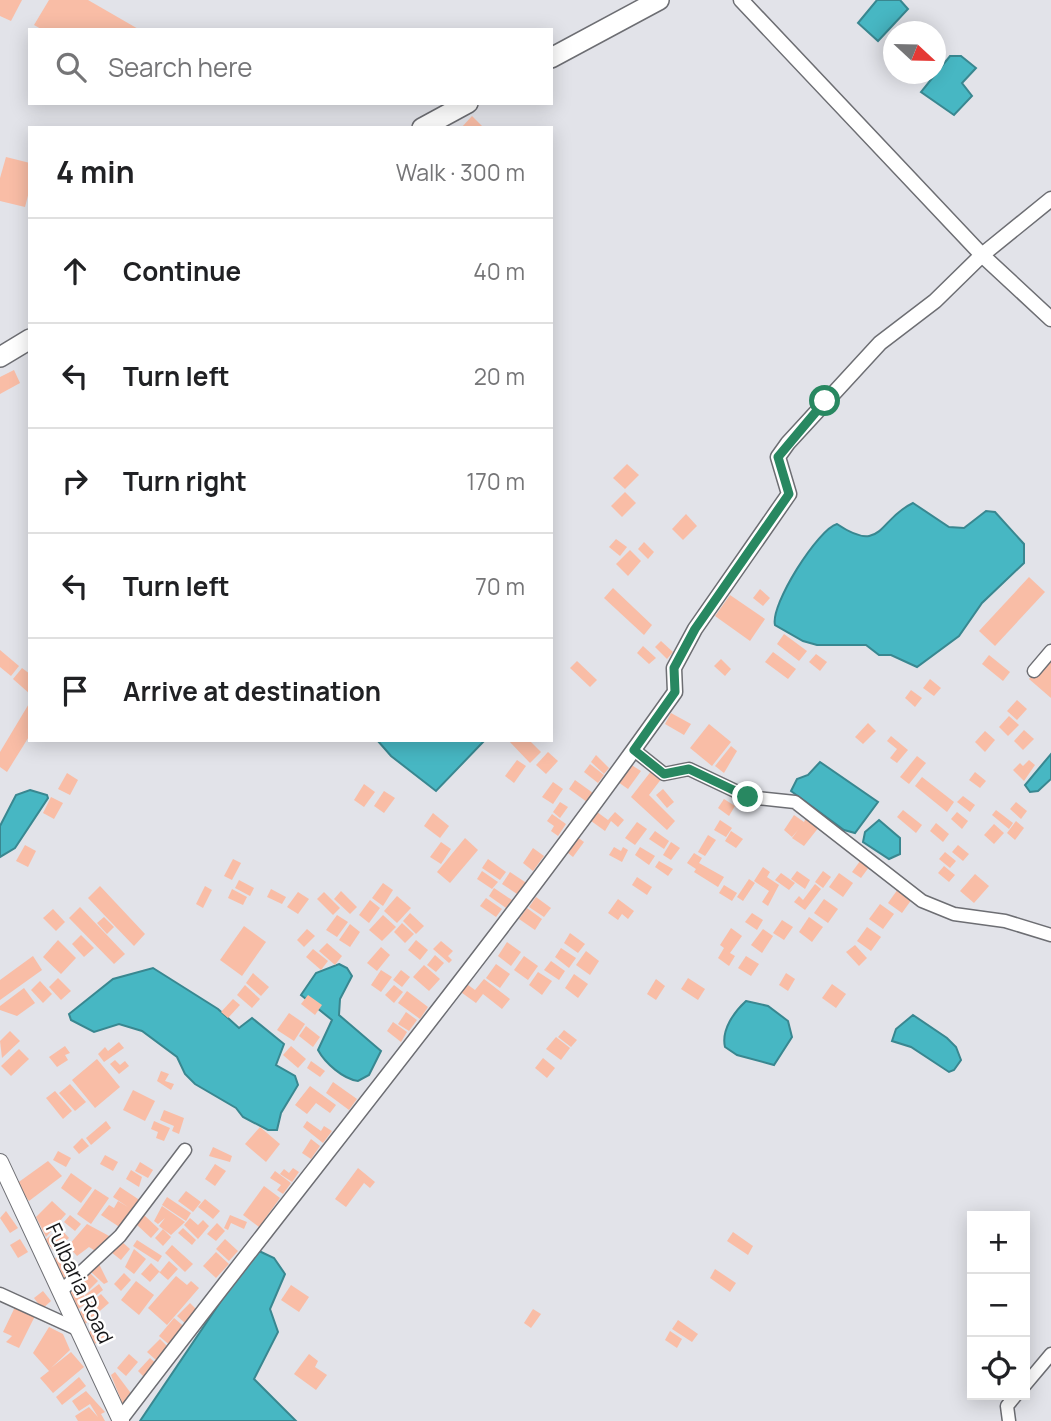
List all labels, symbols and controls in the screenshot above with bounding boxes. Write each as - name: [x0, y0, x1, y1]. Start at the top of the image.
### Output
- north arrow: [883, 21, 946, 84]
- search box: [28, 28, 553, 105]
- icon: search: [52, 48, 90, 86]
- text: Search here: [108, 49, 253, 85]
- text: 4 min: [56, 151, 134, 192]
- text: Walk · 300 m: [396, 156, 525, 188]
- icon: ahead: [56, 252, 94, 290]
- text: Continue: [123, 253, 241, 289]
- text: 40 m: [473, 255, 525, 287]
- icon: left: [56, 357, 94, 395]
- text: Turn left: [123, 358, 230, 394]
- text: 20 m: [474, 360, 525, 392]
- route start: [809, 385, 840, 416]
- icon: right: [56, 462, 94, 500]
- text: Turn right: [123, 463, 247, 499]
- text: 170 m: [466, 465, 525, 497]
- icon: left: [56, 567, 94, 605]
- text: Turn left: [123, 568, 230, 604]
- text: 70 m: [475, 570, 525, 602]
- icon: arrive: [56, 672, 94, 710]
- text: Arrive at destination: [123, 673, 381, 709]
- route end: [732, 781, 763, 812]
- map controls: [967, 1211, 1030, 1400]
- button: +: [967, 1211, 1030, 1274]
- street label: Fulbaria Road: [40, 1218, 120, 1348]
- button: −: [967, 1274, 1030, 1337]
- button: locate: [967, 1337, 1030, 1400]

